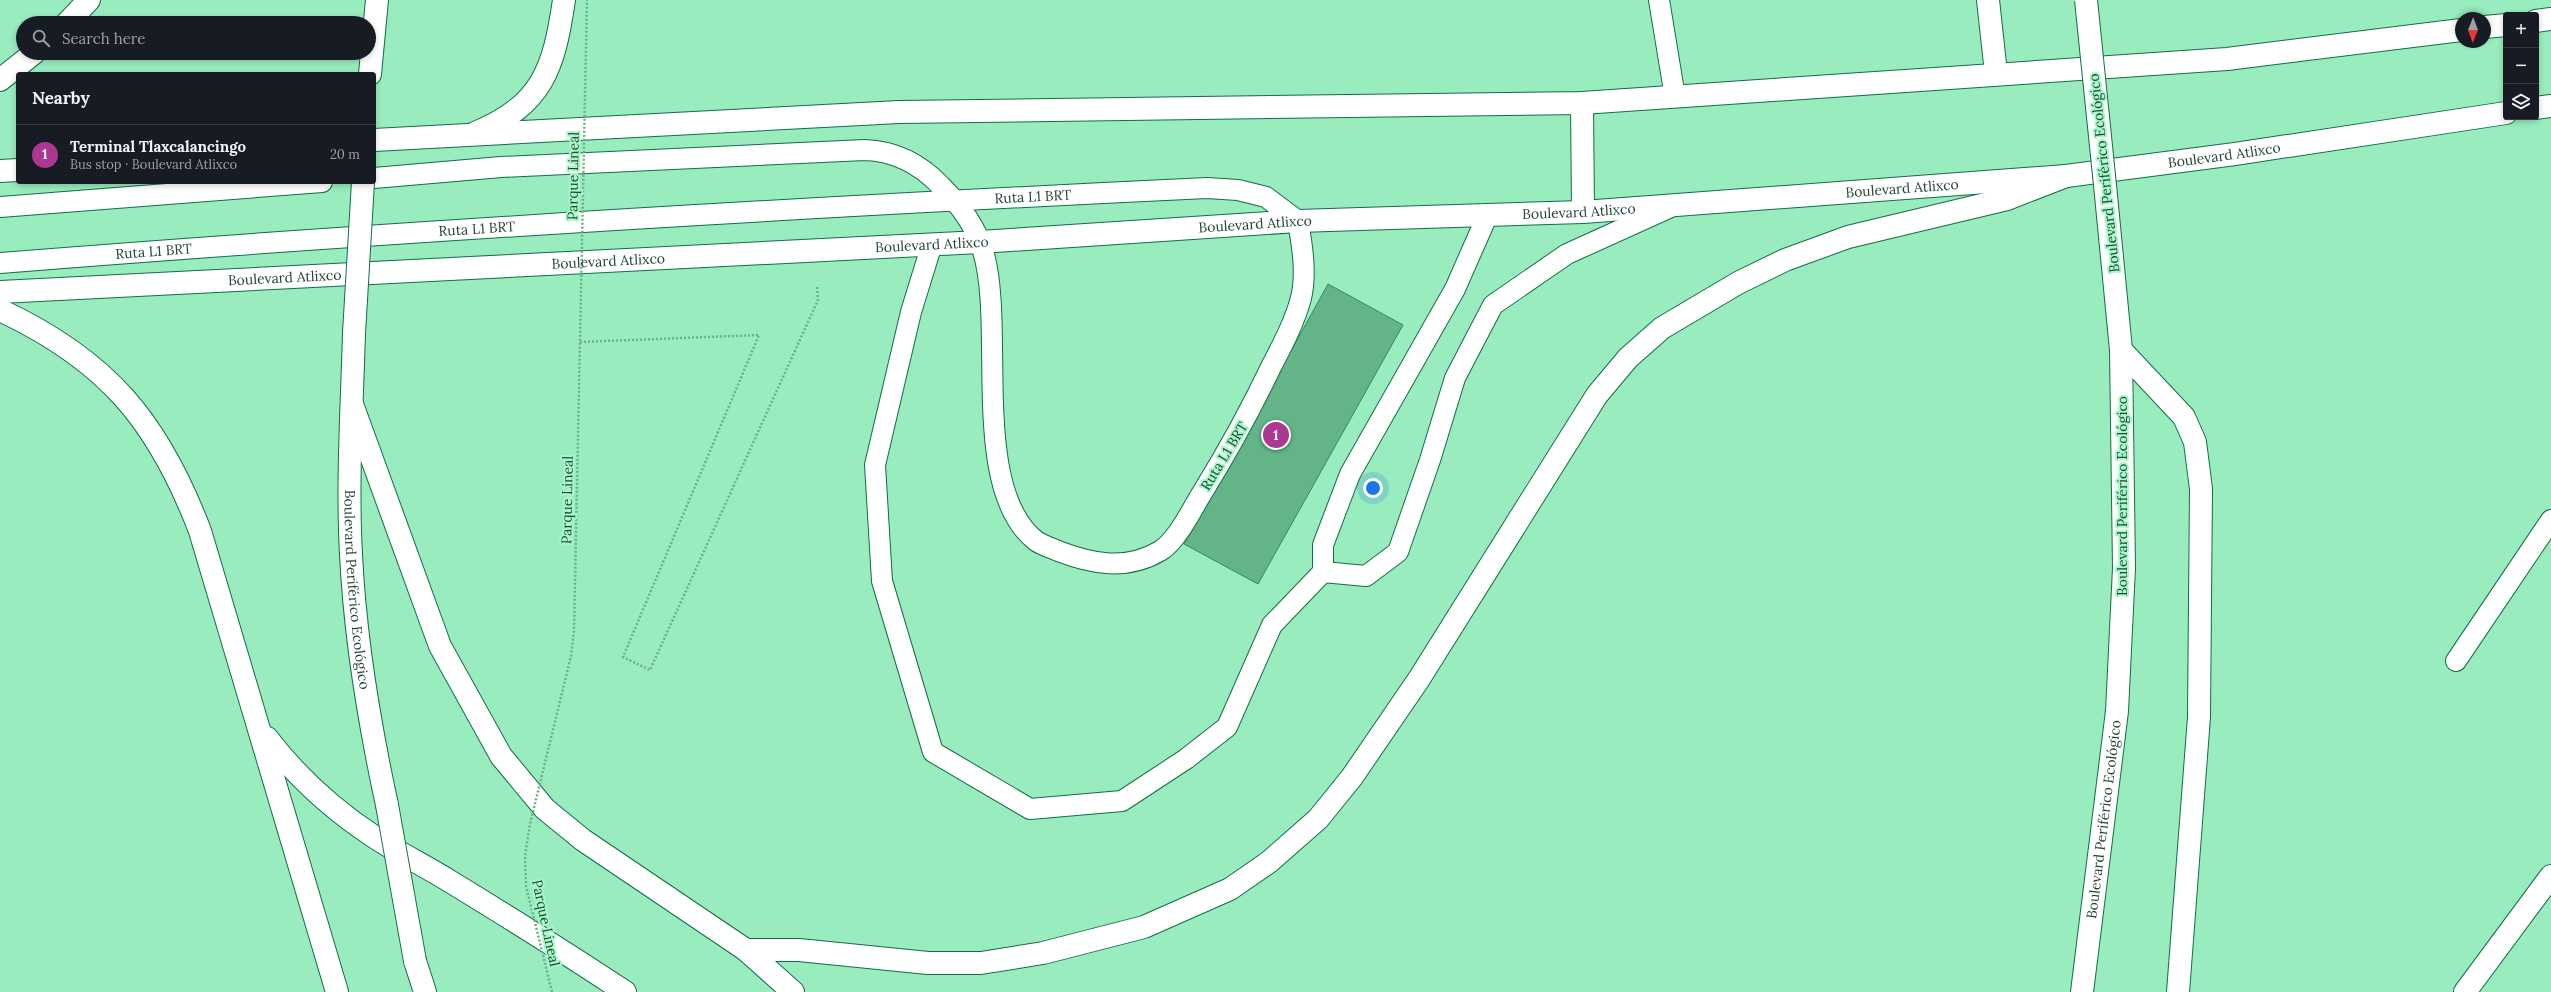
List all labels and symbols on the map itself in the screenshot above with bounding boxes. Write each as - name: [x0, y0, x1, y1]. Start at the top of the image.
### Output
- north arrow: [2455, 12, 2491, 48]
- street label: Boulevard Periférico Ecológico: [2085, 73, 2123, 273]
- street label: Parque Lineal: [563, 131, 583, 220]
- street label: Boulevard Atlixco: [2167, 138, 2282, 172]
- street label: Boulevard Atlixco: [1845, 175, 1959, 201]
- street label: Ruta L1 BRT: [994, 186, 1072, 208]
- street label: Boulevard Atlixco: [1522, 199, 1636, 223]
- street label: Boulevard Atlixco: [1198, 212, 1312, 237]
- street label: Ruta L1 BRT: [438, 217, 516, 240]
- street label: Boulevard Atlixco: [875, 232, 989, 256]
- street label: Ruta L1 BRT: [115, 239, 192, 263]
- street label: Boulevard Atlixco: [551, 249, 665, 273]
- street label: Boulevard Atlixco: [227, 266, 342, 289]
- street label: Boulevard Periférico Ecológico: [2113, 396, 2131, 596]
- street label: Ruta L1 BRT: [1197, 418, 1251, 494]
- pin: 1: [1263, 420, 1289, 450]
- street label: Parque Lineal: [557, 455, 577, 544]
- your location: [1363, 478, 1383, 498]
- street label: Boulevard Periférico Ecológico: [340, 490, 374, 691]
- street label: Boulevard Periférico Ecológico: [2082, 719, 2125, 920]
- street label: Parque Lineal: [528, 878, 564, 968]

